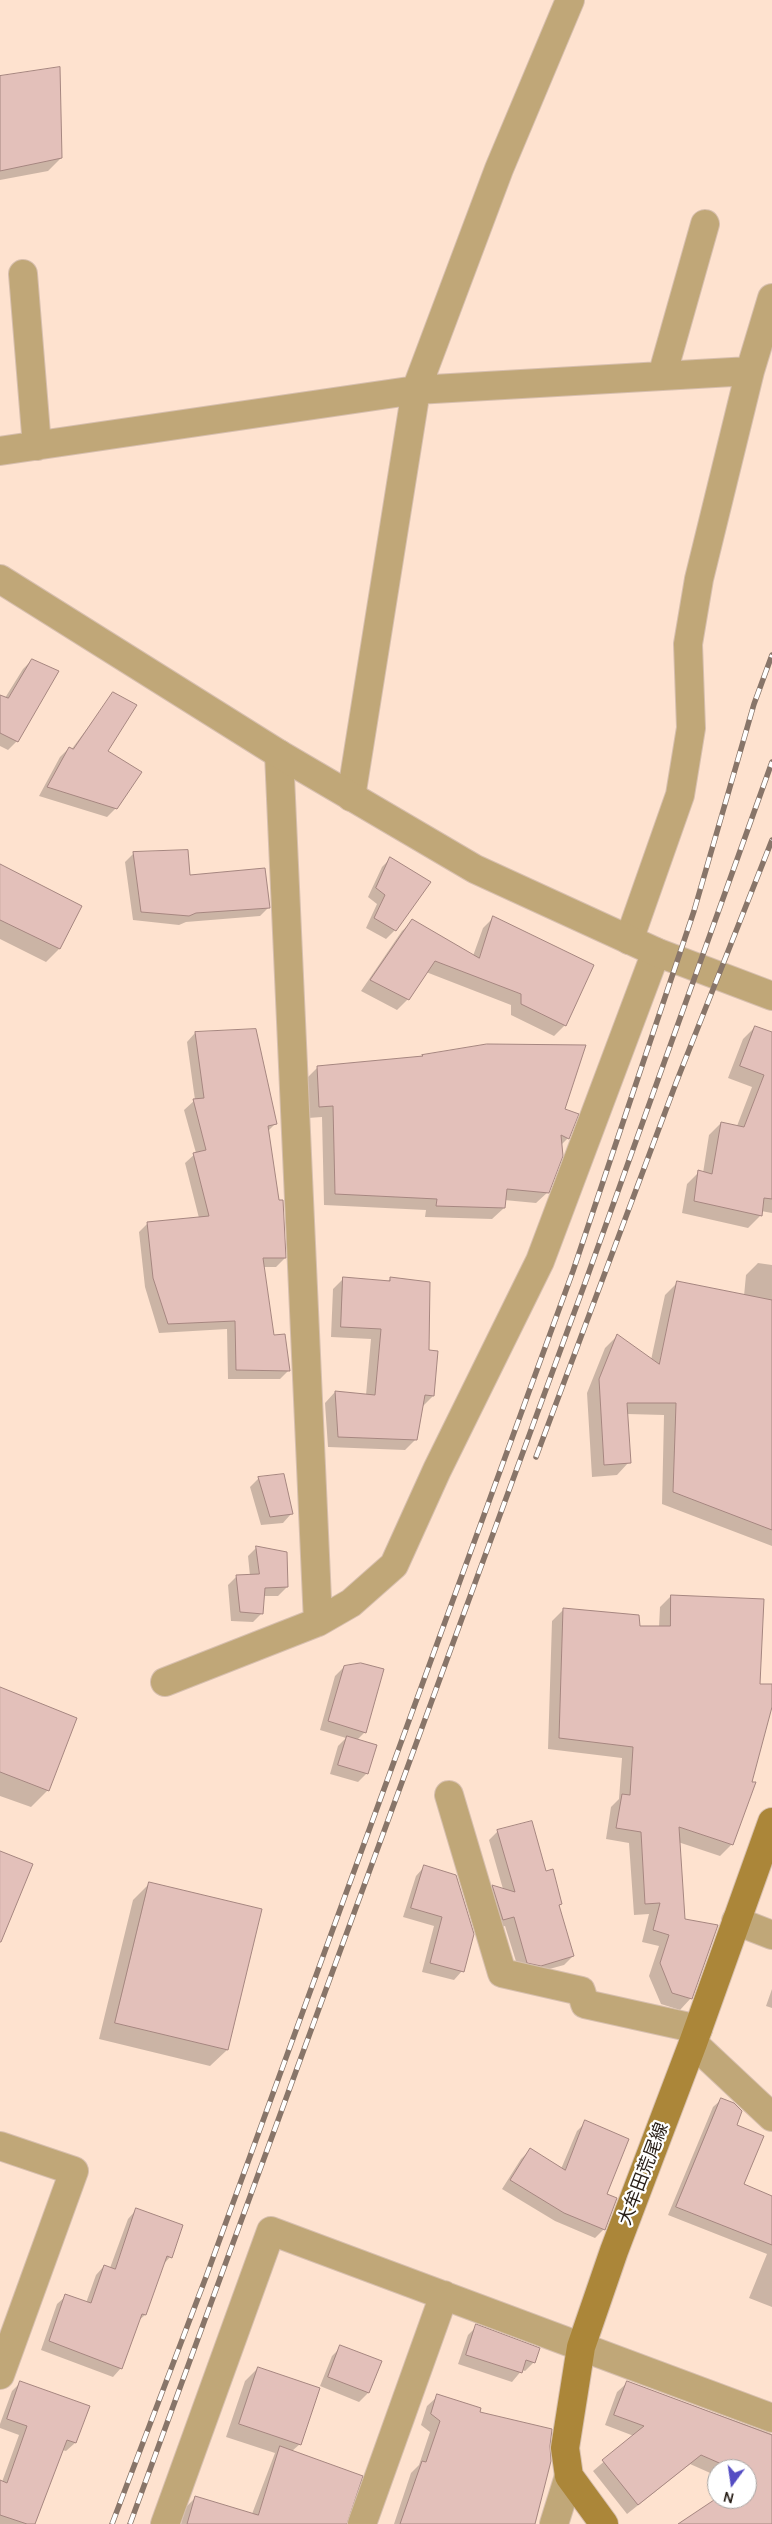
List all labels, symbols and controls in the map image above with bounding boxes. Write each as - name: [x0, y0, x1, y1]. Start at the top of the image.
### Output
- street label: 大牟田荒尾線: [615, 2120, 673, 2228]
- north arrow: [707, 2459, 757, 2509]
- text: N: [721, 2488, 736, 2509]

